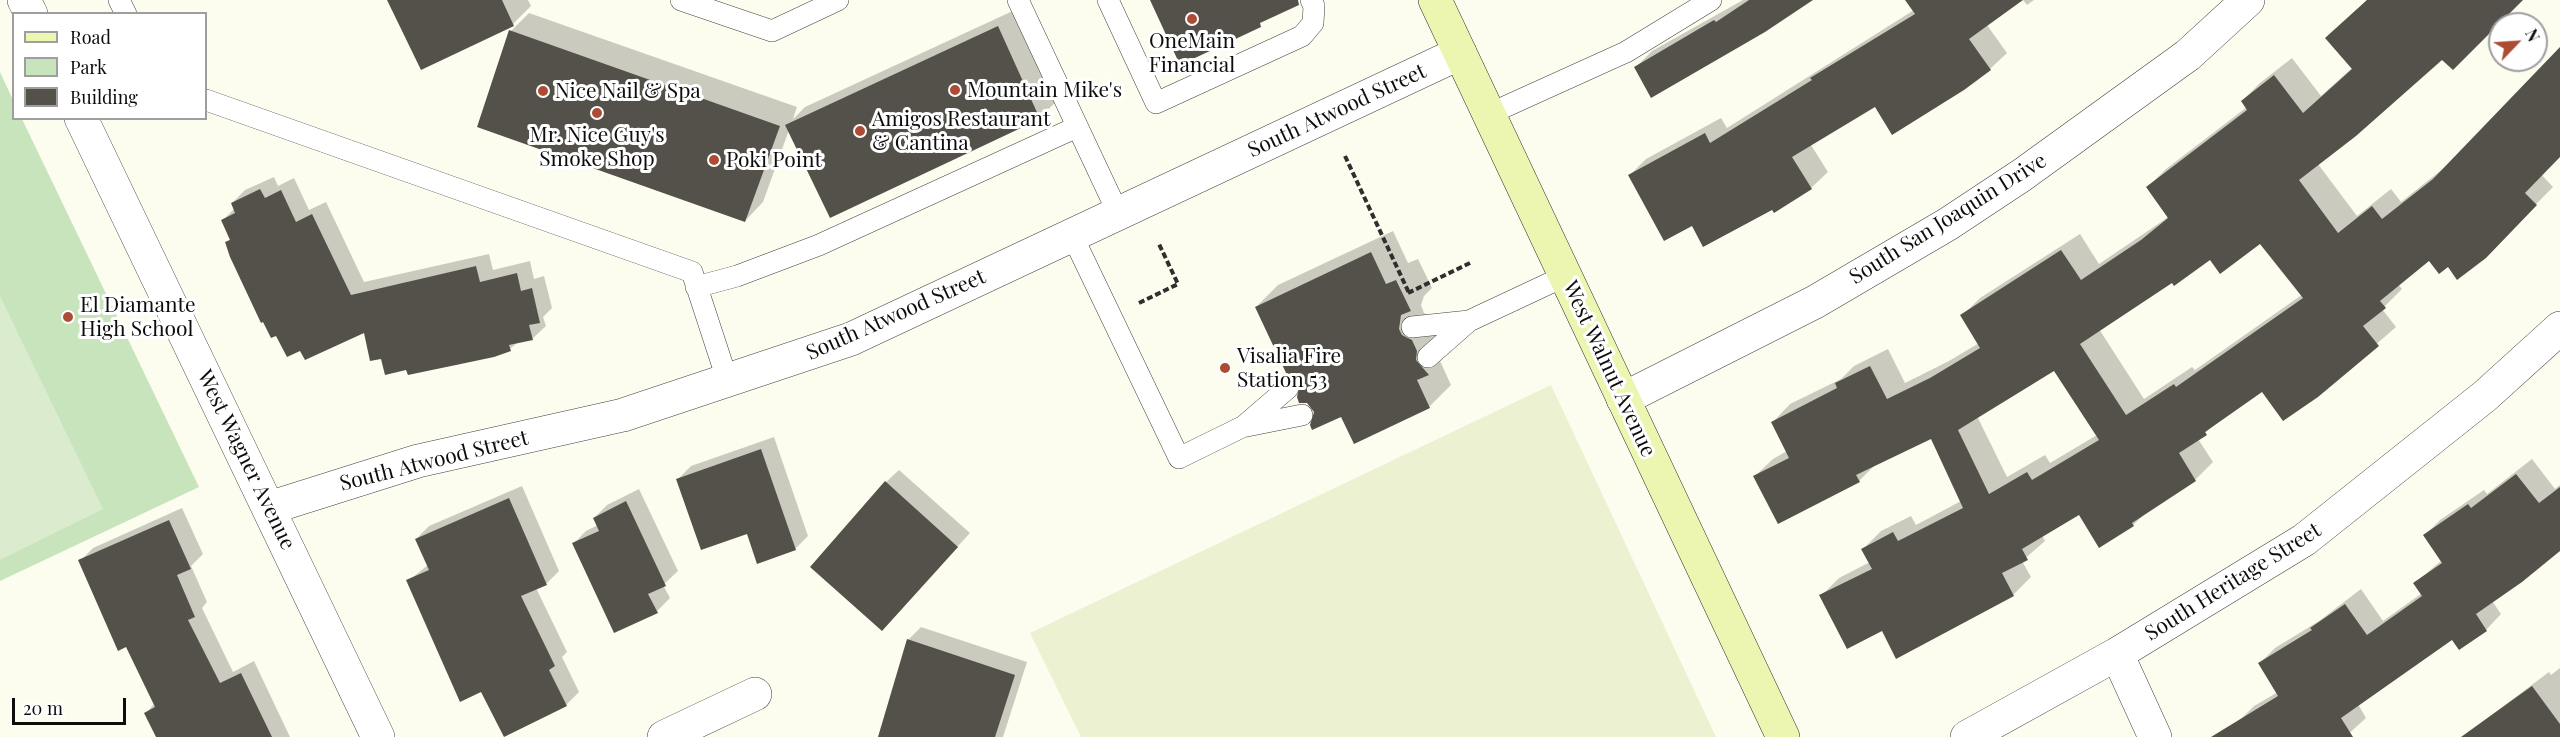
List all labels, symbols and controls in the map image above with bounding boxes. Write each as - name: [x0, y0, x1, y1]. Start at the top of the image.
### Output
- legend: [12, 12, 207, 120]
- marker: OneMain Financial: [1185, 12, 1199, 26]
- north arrow: [2488, 12, 2548, 72]
- text: Road: [70, 25, 111, 49]
- text: N: [2521, 25, 2545, 45]
- place label: OneMain Financial: [1149, 28, 1235, 78]
- text: Park: [70, 55, 107, 79]
- street label: South Atwood Street: [1244, 59, 1430, 163]
- place label: Mountain Mike's: [967, 77, 1122, 103]
- place label: Nice Nail & Spa: [555, 78, 701, 104]
- marker: Mountain Mike's: [948, 83, 962, 97]
- marker: Nice Nail & Spa: [536, 84, 550, 98]
- text: Building: [70, 85, 138, 109]
- marker: Mr. Nice Guy's Smoke Shop: [590, 106, 604, 120]
- place label: Amigos Restaurant & Cantina: [872, 106, 1051, 156]
- place label: Mr. Nice Guy's Smoke Shop: [529, 122, 665, 172]
- marker: Amigos Restaurant & Cantina: [853, 124, 867, 138]
- place label: Poki Point: [726, 147, 822, 173]
- street label: South San Joaquin Drive: [1845, 148, 2051, 290]
- marker: Poki Point: [707, 153, 721, 167]
- street label: South Atwood Street: [802, 264, 990, 366]
- street label: West Walnut Avenue: [1557, 277, 1661, 461]
- place label: El Diamante High School: [80, 292, 196, 342]
- marker: El Diamante High School: [61, 310, 75, 324]
- place label: Visalia Fire Station 53: [1237, 343, 1341, 393]
- marker: Visalia Fire Station 53: [1218, 361, 1232, 375]
- street label: West Wagner Avenue: [192, 366, 300, 554]
- street label: South Atwood Street: [337, 425, 531, 497]
- street label: South Heritage Street: [2140, 518, 2326, 646]
- scale bar: [15, 686, 129, 724]
- text: 20 m: [23, 696, 63, 720]

